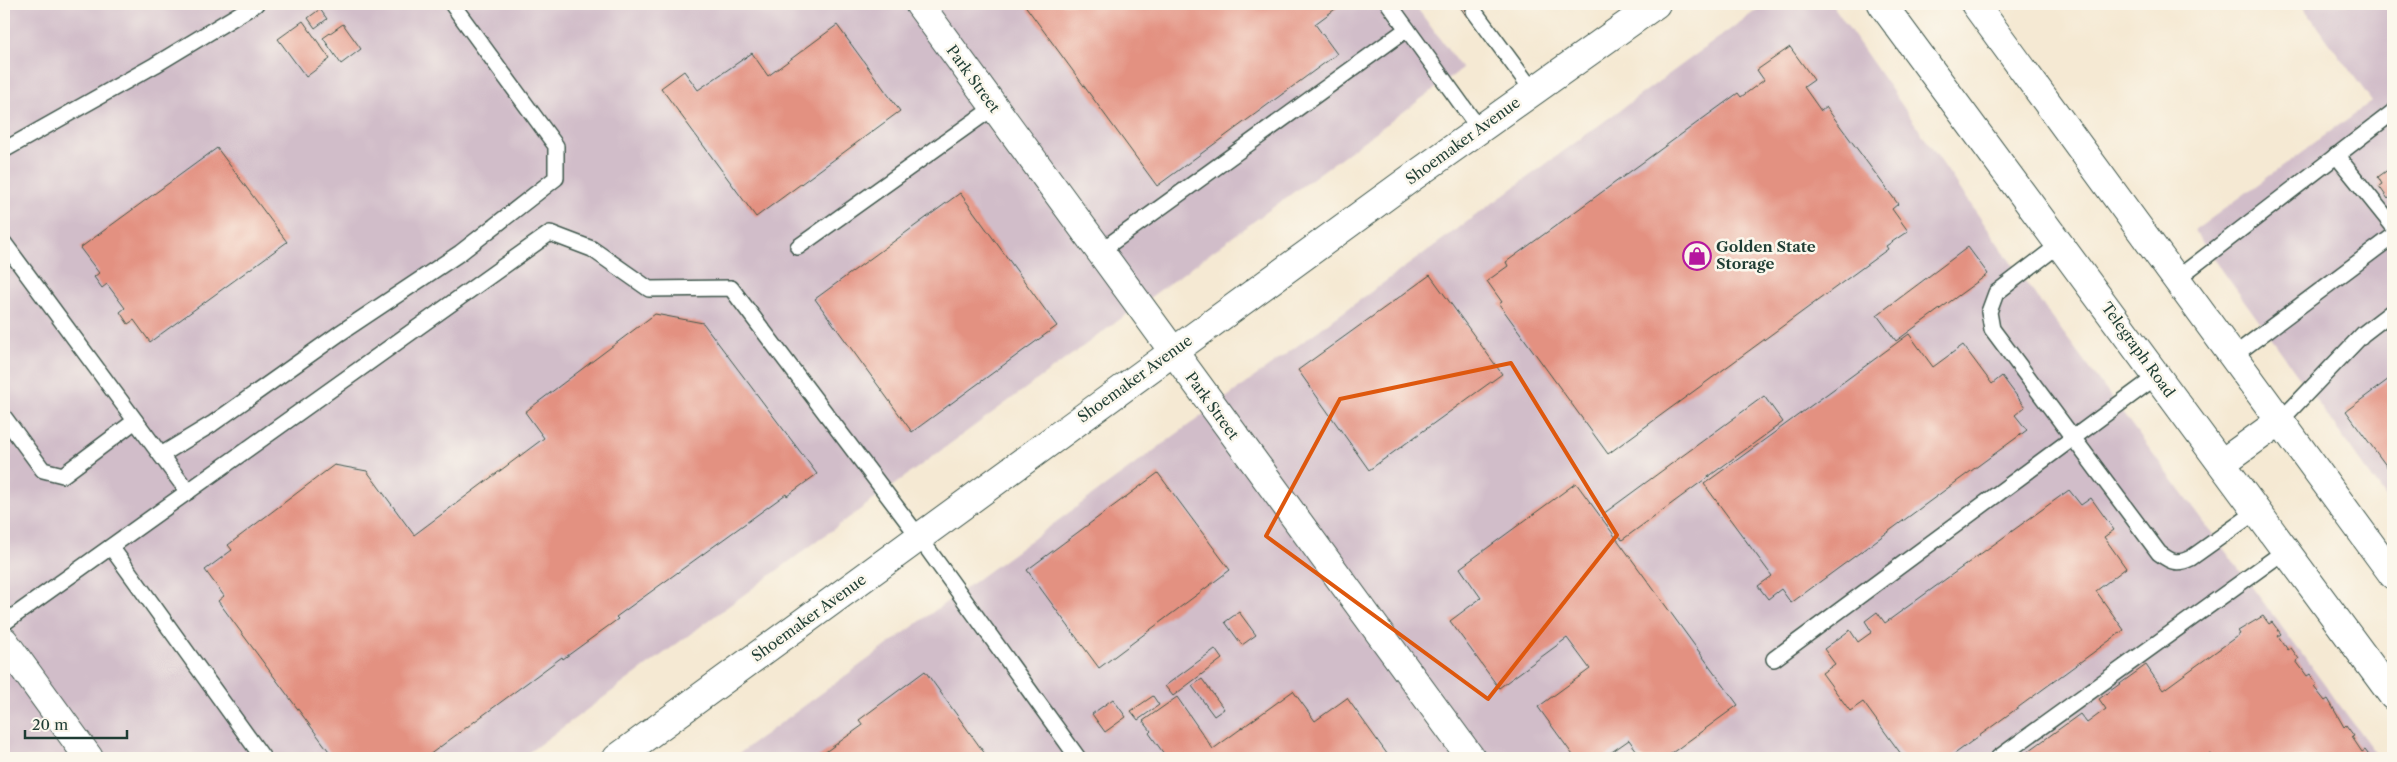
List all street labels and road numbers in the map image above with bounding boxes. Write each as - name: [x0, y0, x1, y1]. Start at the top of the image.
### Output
- street label: Park Street: [943, 41, 1005, 117]
- street label: Shoemaker Avenue: [1402, 93, 1524, 189]
- street label: Telegraph Road: [2098, 298, 2179, 401]
- street label: Shoemaker Avenue: [1074, 331, 1196, 427]
- street label: Park Street: [1182, 368, 1244, 444]
- street label: Shoemaker Avenue: [748, 570, 870, 666]

